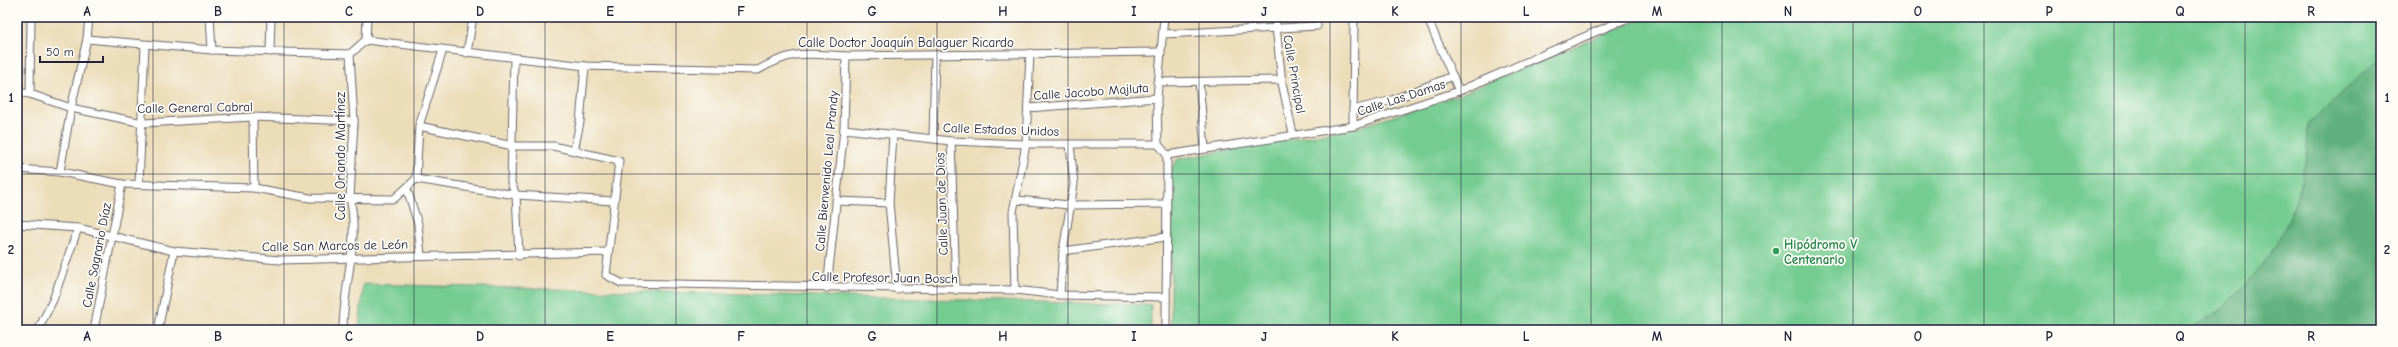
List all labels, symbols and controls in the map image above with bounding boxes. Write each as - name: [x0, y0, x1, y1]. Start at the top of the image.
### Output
- text: A: [83, 4, 91, 19]
- text: B: [214, 4, 222, 19]
- text: C: [345, 4, 353, 19]
- text: D: [476, 4, 484, 19]
- text: E: [606, 4, 614, 19]
- text: F: [737, 4, 745, 19]
- text: G: [867, 4, 877, 19]
- text: H: [998, 4, 1008, 19]
- text: I: [1131, 4, 1137, 19]
- text: J: [1261, 4, 1267, 19]
- text: K: [1391, 4, 1399, 19]
- text: L: [1523, 4, 1530, 19]
- text: M: [1652, 4, 1663, 19]
- text: N: [1784, 4, 1792, 19]
- text: O: [1914, 4, 1922, 19]
- text: P: [2045, 4, 2053, 19]
- text: Q: [2175, 4, 2185, 19]
- text: R: [2307, 4, 2315, 19]
- street label: Calle Principal: [1280, 34, 1309, 115]
- street label: Calle Doctor Joaquín Balaguer Ricardo: [798, 35, 1014, 50]
- scale bar: [40, 38, 103, 64]
- text: 50 m: [46, 45, 74, 59]
- street label: Calle Las Damas: [1355, 76, 1447, 119]
- street label: Calle Jacobo Majluta: [1033, 80, 1149, 103]
- text: 1: [8, 90, 14, 105]
- street label: Calle Bienvenido Leal Prandy: [812, 90, 841, 252]
- text: 1: [2384, 90, 2390, 105]
- street label: Calle Orlando Martínez: [333, 91, 348, 220]
- street label: Calle General Cabral: [137, 99, 253, 116]
- street label: Calle Estados Unidos: [943, 120, 1059, 139]
- street label: Calle Juan de Dios: [932, 152, 951, 256]
- street label: Calle Sagrario Díaz: [79, 201, 114, 309]
- street label: Calle San Marcos de León: [262, 237, 408, 254]
- place label: Hipódromo V Centenario: [1784, 237, 1857, 267]
- text: 2: [8, 242, 14, 257]
- text: 2: [2384, 242, 2390, 257]
- marker: Hipódromo V Centenario: [1771, 246, 1781, 256]
- street label: Calle Profesor Juan Bosch: [812, 269, 958, 286]
- text: A: [83, 329, 91, 344]
- text: B: [214, 329, 222, 344]
- text: C: [345, 329, 353, 344]
- text: D: [476, 329, 484, 344]
- text: E: [606, 329, 614, 344]
- text: F: [737, 329, 745, 344]
- text: G: [867, 329, 877, 344]
- text: H: [998, 329, 1008, 344]
- text: I: [1131, 329, 1137, 344]
- text: J: [1261, 329, 1267, 344]
- text: K: [1391, 329, 1399, 344]
- text: L: [1523, 329, 1530, 344]
- text: M: [1652, 329, 1663, 344]
- text: N: [1784, 329, 1792, 344]
- text: O: [1914, 329, 1922, 344]
- text: P: [2045, 329, 2053, 344]
- text: Q: [2175, 329, 2185, 344]
- text: R: [2307, 329, 2315, 344]

